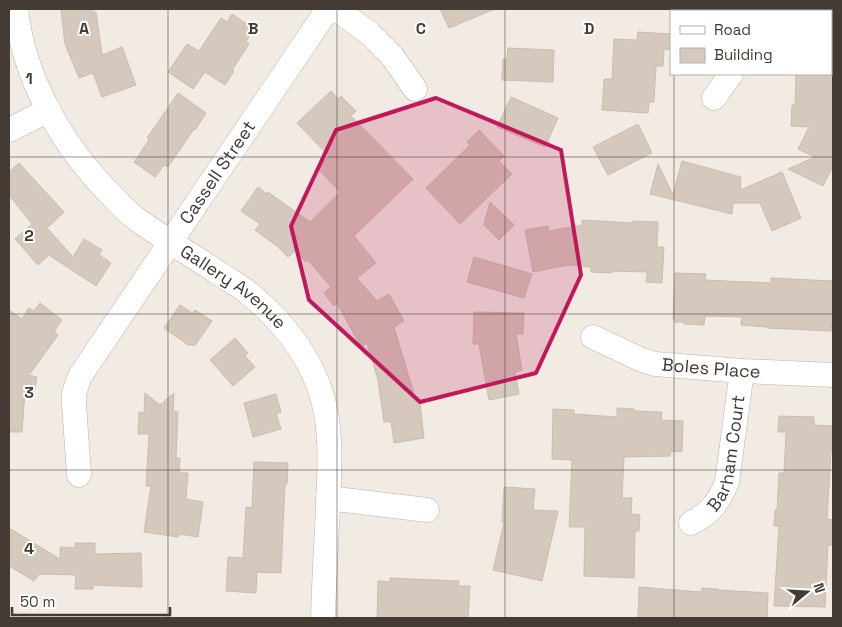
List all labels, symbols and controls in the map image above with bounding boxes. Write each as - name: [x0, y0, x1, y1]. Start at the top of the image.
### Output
- legend: [670, 10, 832, 75]
- text: A: [79, 18, 89, 39]
- text: B: [248, 18, 258, 39]
- text: C: [416, 18, 426, 39]
- text: D: [584, 18, 594, 39]
- text: Road: [714, 20, 751, 39]
- text: Building: [714, 45, 773, 64]
- text: 1: [25, 68, 33, 89]
- street label: Cassell Street: [174, 116, 260, 228]
- text: 2: [24, 225, 34, 246]
- street label: Gallery Avenue: [176, 239, 292, 334]
- street label: Boles Place: [661, 353, 761, 383]
- text: 3: [24, 382, 34, 403]
- street label: Barham Court: [702, 394, 750, 516]
- text: 4: [24, 538, 34, 559]
- north arrow: [782, 567, 832, 617]
- text: N: [809, 581, 829, 595]
- scale bar: [12, 584, 170, 616]
- text: 50 m: [20, 592, 55, 611]

